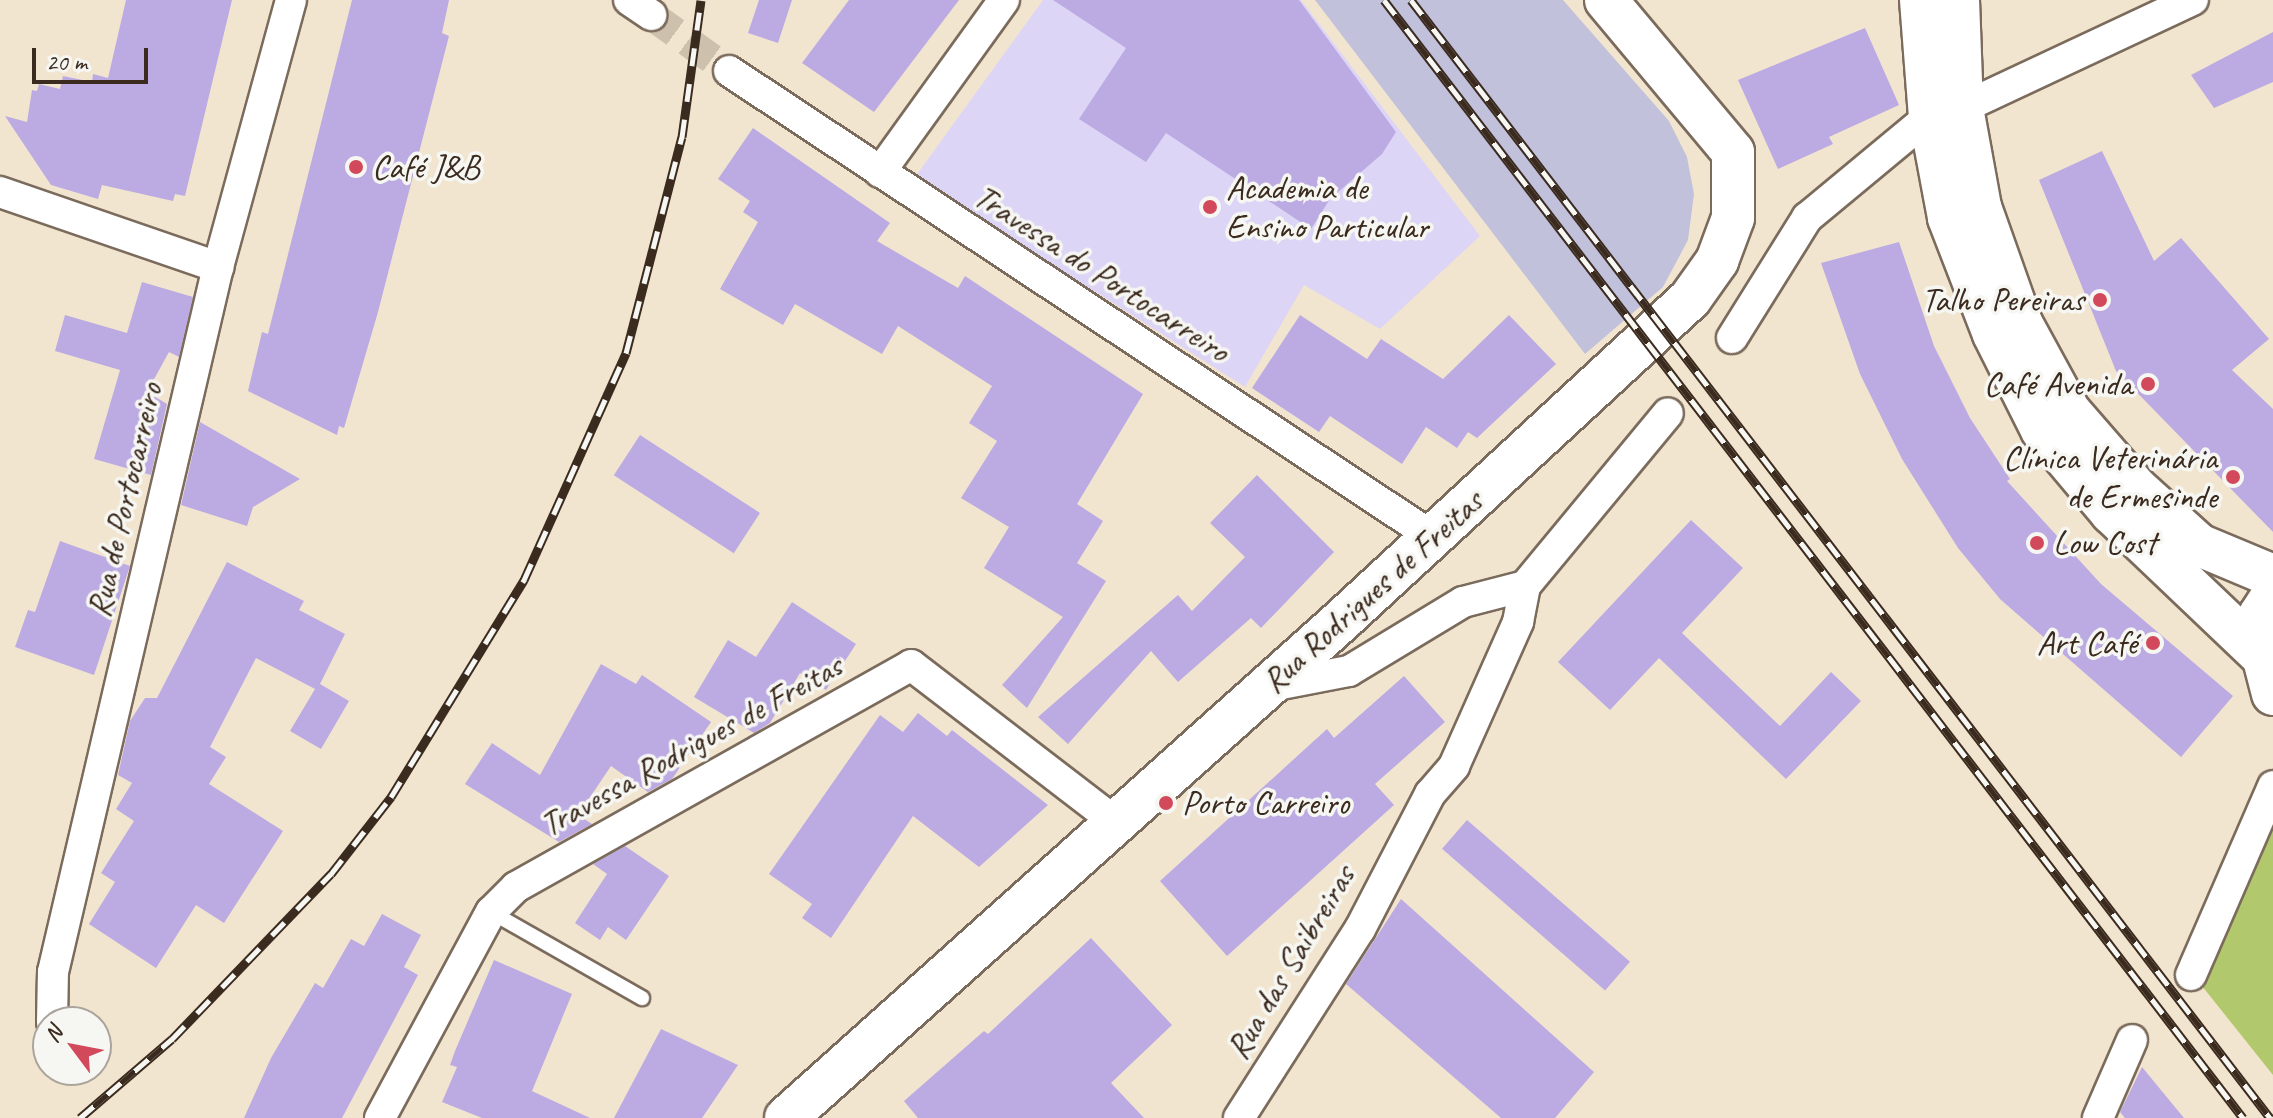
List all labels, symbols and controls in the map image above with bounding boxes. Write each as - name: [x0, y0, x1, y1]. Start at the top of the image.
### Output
- scale bar: [36, 32, 152, 82]
- text: 20 m: [46, 47, 87, 77]
- place label: Café J&B: [372, 147, 479, 187]
- marker: Café J&B: [347, 158, 365, 176]
- place label: Academia de Ensino Particular: [1226, 167, 1430, 246]
- street label: Travessa do Portocarreiro: [967, 175, 1237, 371]
- marker: Academia de Ensino Particular: [1201, 198, 1219, 216]
- place label: Talho Pereiras: [1921, 280, 2084, 320]
- marker: Talho Pereiras: [2091, 291, 2109, 309]
- place label: Café Avenida: [1984, 364, 2132, 404]
- marker: Café Avenida: [2139, 375, 2157, 393]
- street label: Rua de Portocarreiro: [77, 379, 171, 621]
- place label: Clínica Veterinária de Ermesinde: [2003, 437, 2217, 516]
- marker: Clínica Veterinária de Ermesinde: [2224, 468, 2242, 486]
- street label: Rua Rodrigues de Freitas: [1253, 481, 1491, 701]
- place label: Low Cost: [2053, 523, 2156, 563]
- marker: Low Cost: [2028, 534, 2046, 552]
- place label: Art Café: [2037, 623, 2137, 663]
- marker: Art Café: [2144, 634, 2162, 652]
- street label: Travessa Rodrigues de Freitas: [533, 645, 849, 845]
- place label: Porto Carreiro: [1182, 783, 1350, 823]
- marker: Porto Carreiro: [1157, 794, 1175, 812]
- street label: Rua das Saibreiras: [1216, 858, 1364, 1066]
- north arrow: [32, 1006, 112, 1086]
- text: N: [38, 1021, 69, 1048]

